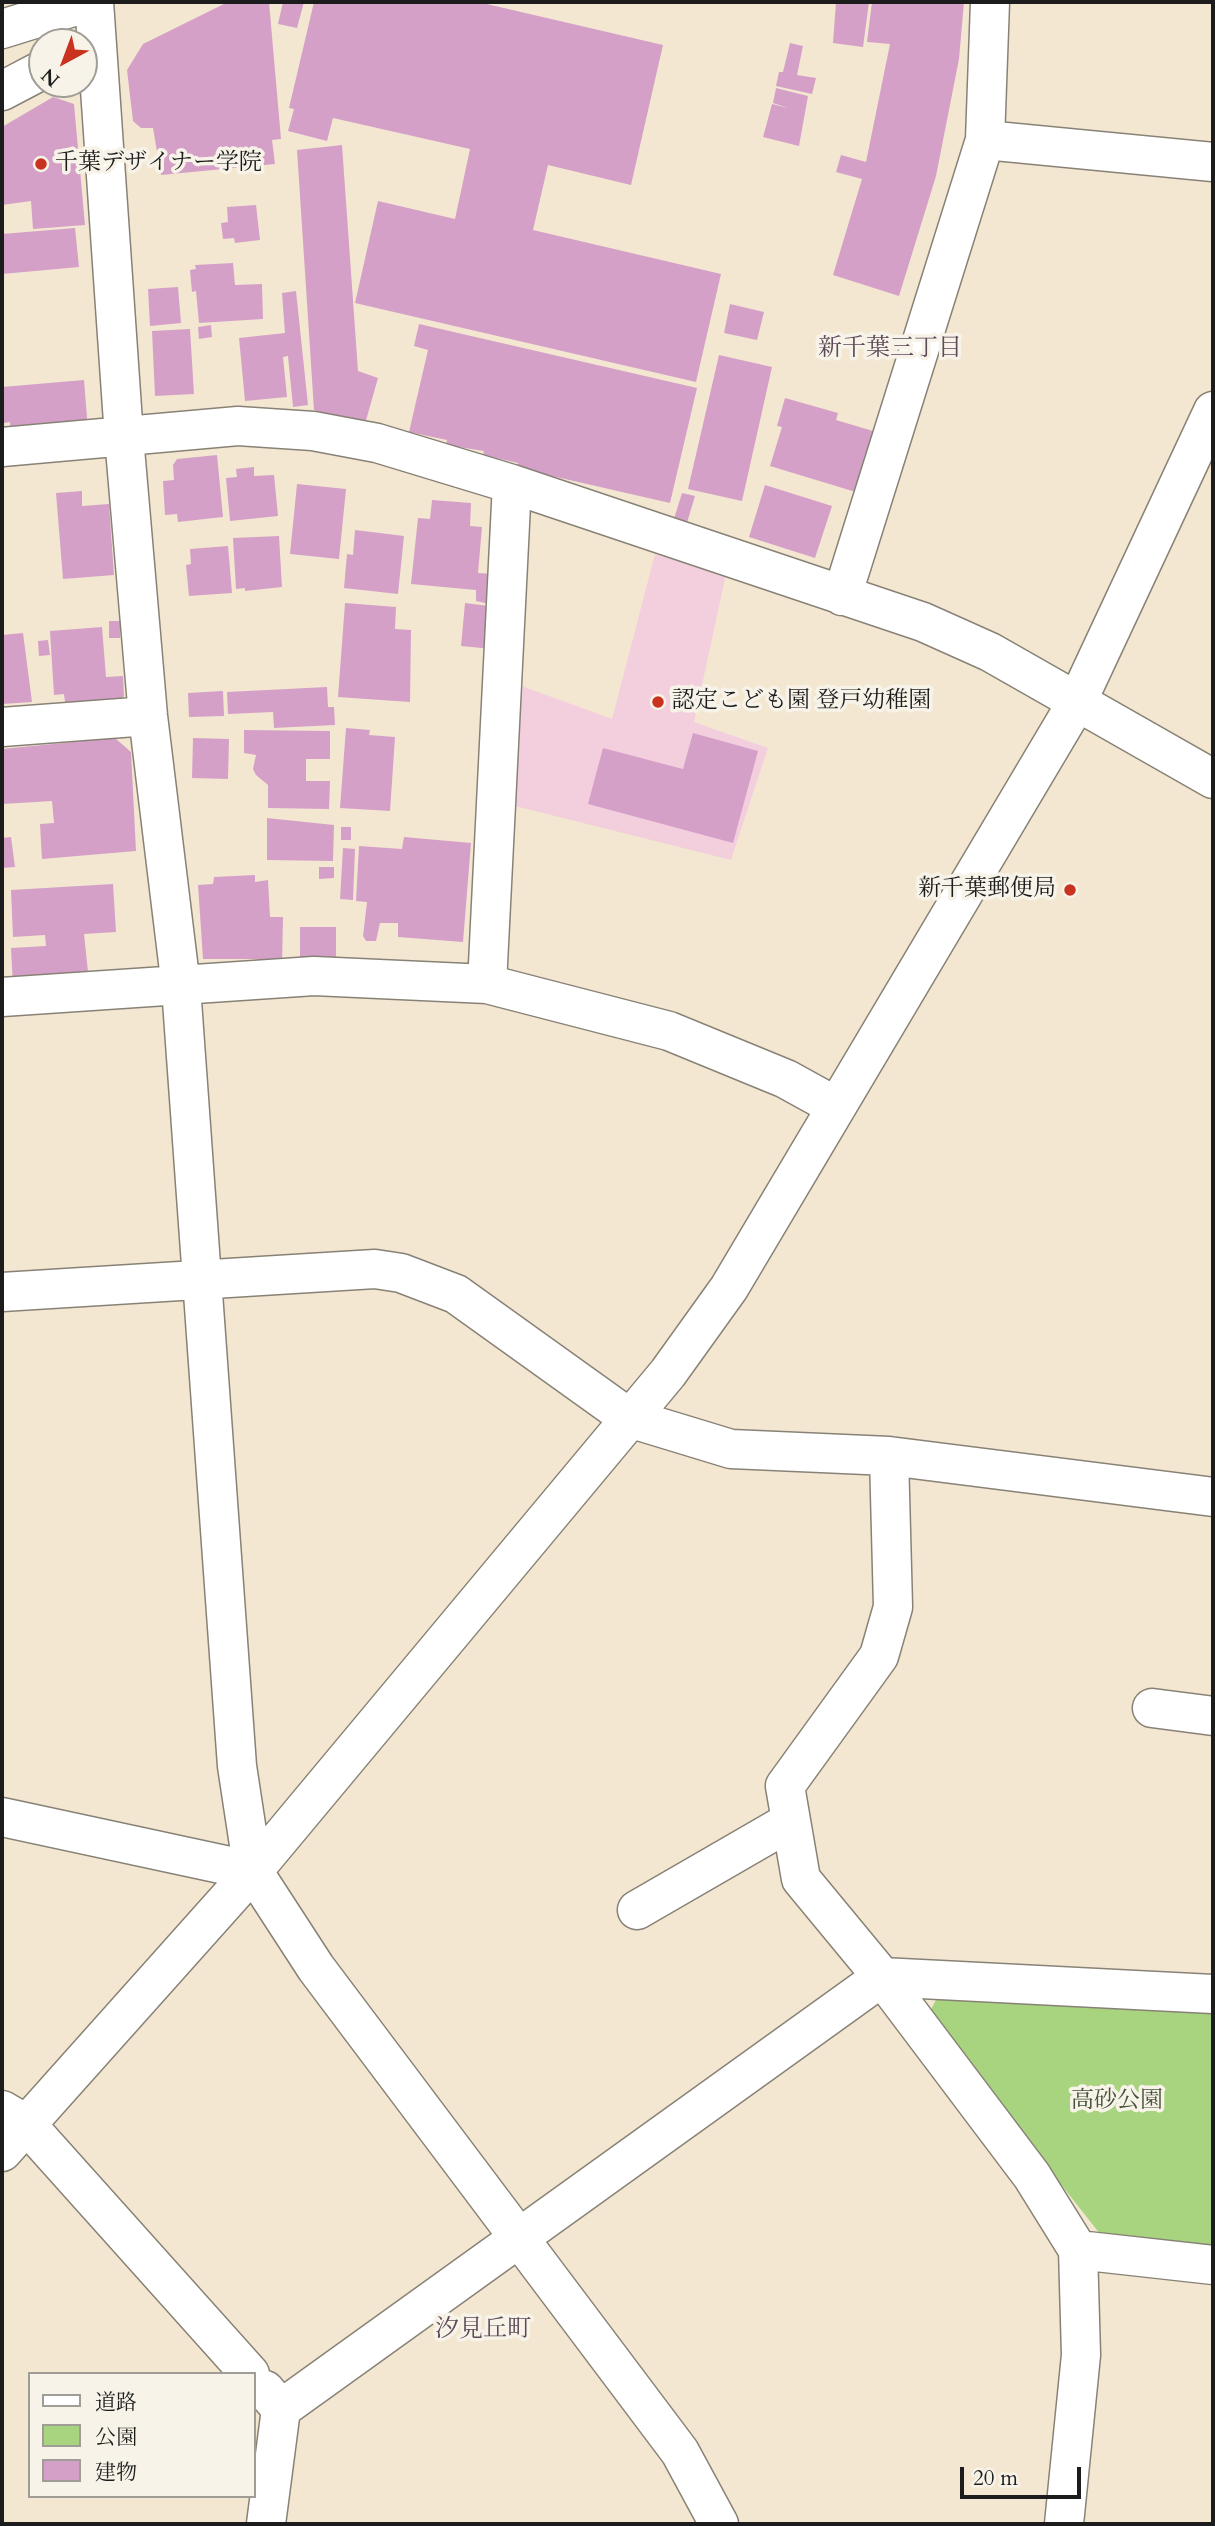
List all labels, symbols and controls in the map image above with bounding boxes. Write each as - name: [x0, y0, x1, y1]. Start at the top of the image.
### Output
- north arrow: [28, 28, 98, 98]
- text: N: [36, 62, 65, 93]
- place label: 千葉デザイナー学院: [55, 150, 262, 178]
- marker: 千葉デザイナー学院: [33, 156, 49, 172]
- district label: 新千葉三丁目: [818, 335, 962, 363]
- place label: 認定こども園 登戸幼稚園: [672, 688, 931, 716]
- marker: 認定こども園 登戸幼稚園: [650, 694, 666, 710]
- place label: 新千葉郵便局: [918, 876, 1056, 904]
- marker: 新千葉郵便局: [1062, 882, 1078, 898]
- park label: 高砂公園: [1071, 2088, 1163, 2116]
- district label: 汐見丘町: [435, 2316, 531, 2344]
- legend: [28, 2372, 256, 2498]
- text: 道路: [95, 2388, 137, 2417]
- text: 公園: [95, 2423, 137, 2452]
- scale bar: [963, 2452, 1084, 2496]
- text: 建物: [95, 2458, 137, 2487]
- text: 20 m: [973, 2464, 1018, 2493]

